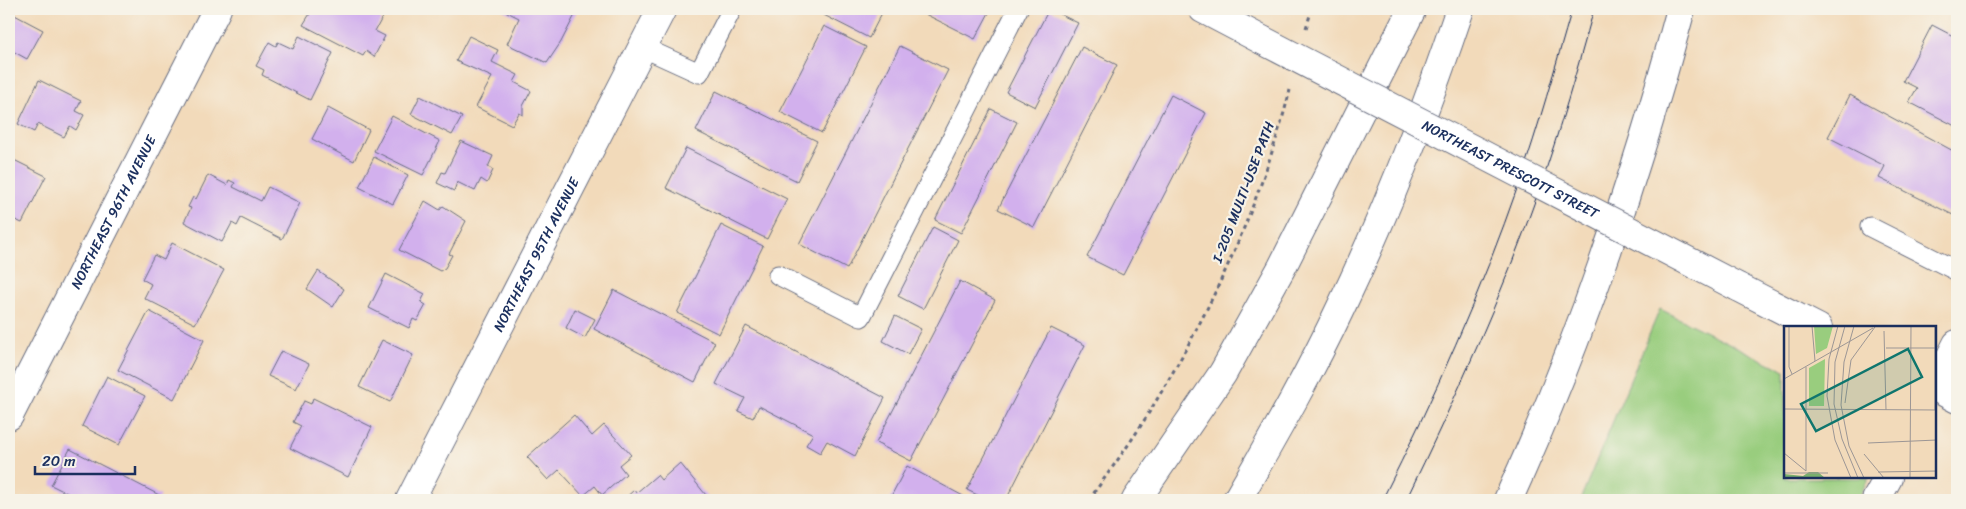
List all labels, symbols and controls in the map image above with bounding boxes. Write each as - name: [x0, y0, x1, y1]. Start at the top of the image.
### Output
- street label: NORTHEAST PRESCOTT STREET: [1417, 113, 1604, 226]
- street label: I-205 MULTI-USE PATH: [1205, 118, 1282, 267]
- street label: NORTHEAST 96TH AVENUE: [64, 130, 164, 294]
- street label: NORTHEAST 95TH AVENUE: [486, 172, 587, 336]
- inset map: [1784, 326, 1936, 479]
- scale bar: [35, 444, 135, 476]
- text: 20 m: [42, 448, 76, 474]

